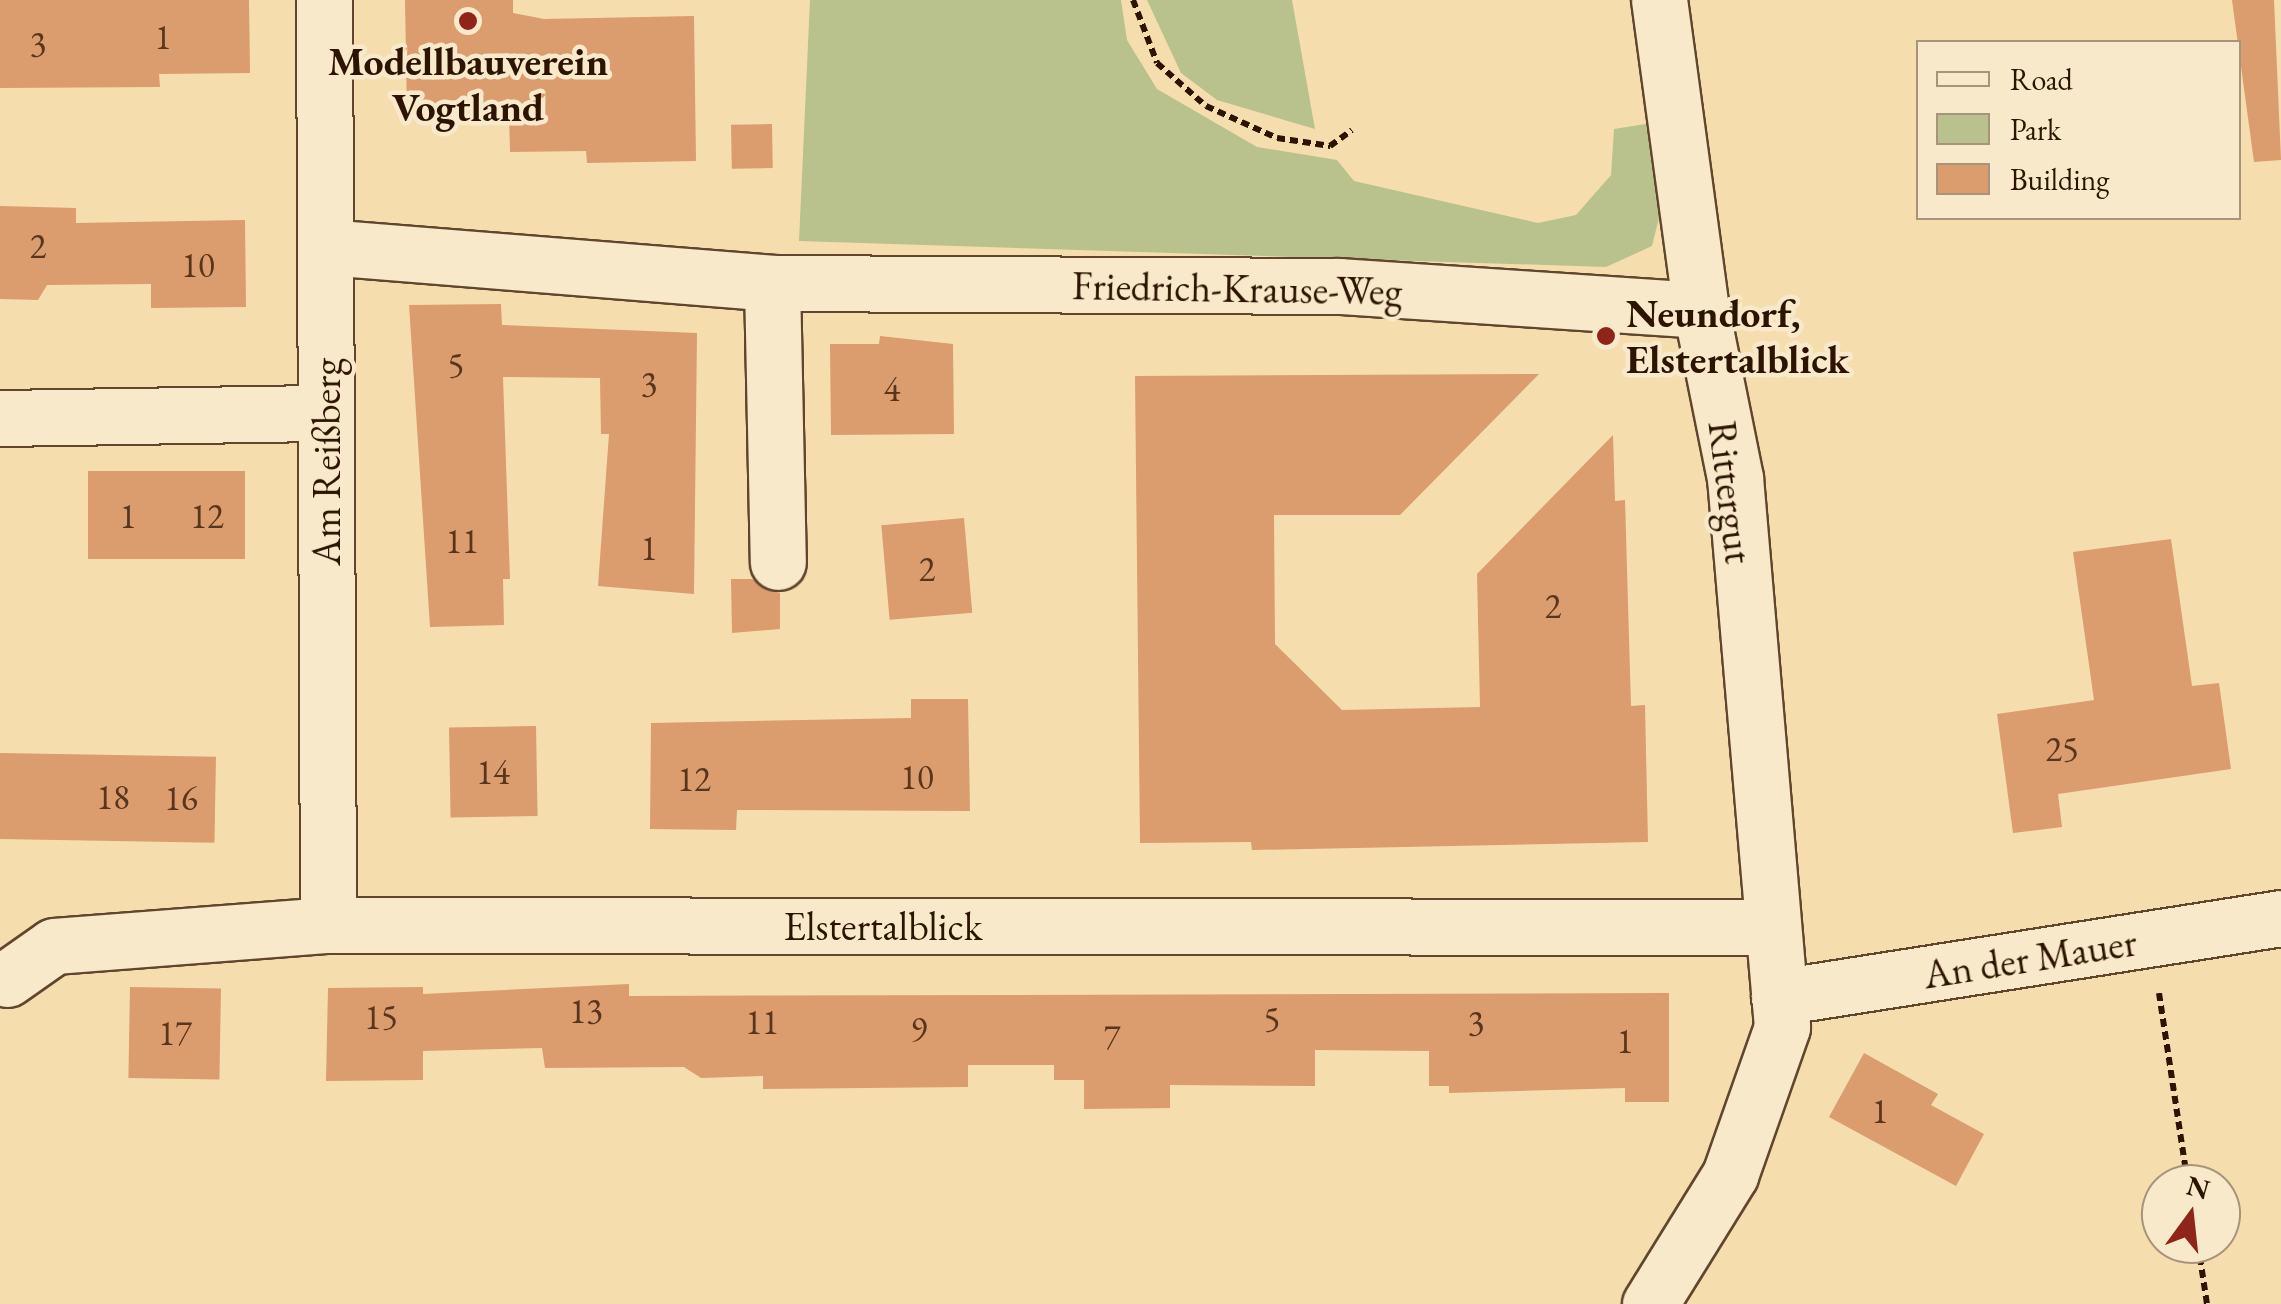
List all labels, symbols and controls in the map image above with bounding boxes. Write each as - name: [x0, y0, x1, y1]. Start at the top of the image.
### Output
- marker: Modellbauverein Vogtland: [457, 10, 479, 32]
- house number: 1: [155, 16, 171, 58]
- house number: 3: [30, 23, 46, 65]
- place label: Modellbauverein Vogtland: [328, 37, 608, 131]
- legend: [1916, 40, 2241, 220]
- text: Road: [2010, 60, 2073, 99]
- text: Park: [2010, 110, 2061, 149]
- text: Building: [2010, 160, 2109, 199]
- house number: 2: [30, 225, 46, 267]
- house number: 10: [181, 244, 215, 286]
- street label: Friedrich-Krause-Weg: [1072, 261, 1402, 315]
- place label: Neundorf, Elstertalblick: [1626, 289, 1849, 383]
- marker: Neundorf, Elstertalblick: [1595, 325, 1617, 347]
- house number: 5: [448, 344, 464, 386]
- street label: Am Reißberg: [302, 358, 350, 566]
- house number: 3: [641, 363, 657, 405]
- house number: 4: [884, 368, 900, 410]
- street label: Rittergut: [1698, 418, 1764, 566]
- house number: 1: [120, 495, 136, 537]
- house number: 12: [190, 495, 224, 537]
- house number: 11: [445, 520, 479, 562]
- house number: 1: [641, 527, 657, 569]
- house number: 2: [919, 548, 935, 590]
- house number: 2: [1545, 585, 1561, 627]
- house number: 25: [2045, 728, 2079, 770]
- house number: 14: [476, 751, 510, 793]
- house number: 10: [900, 756, 934, 798]
- house number: 12: [677, 758, 711, 800]
- house number: 18: [96, 776, 130, 818]
- house number: 16: [164, 777, 198, 819]
- street label: Elstertalblick: [783, 902, 983, 950]
- street label: An der Mauer: [1920, 917, 2140, 999]
- house number: 13: [569, 990, 603, 1032]
- house number: 15: [364, 996, 398, 1038]
- house number: 5: [1264, 998, 1280, 1040]
- house number: 11: [745, 1001, 779, 1043]
- house number: 3: [1468, 1002, 1484, 1044]
- house number: 9: [911, 1008, 927, 1050]
- house number: 17: [158, 1012, 192, 1054]
- house number: 7: [1104, 1016, 1120, 1058]
- house number: 1: [1617, 1020, 1633, 1062]
- house number: 1: [1872, 1090, 1888, 1132]
- north arrow: [2141, 1164, 2241, 1264]
- text: N: [2183, 1167, 2214, 1207]

